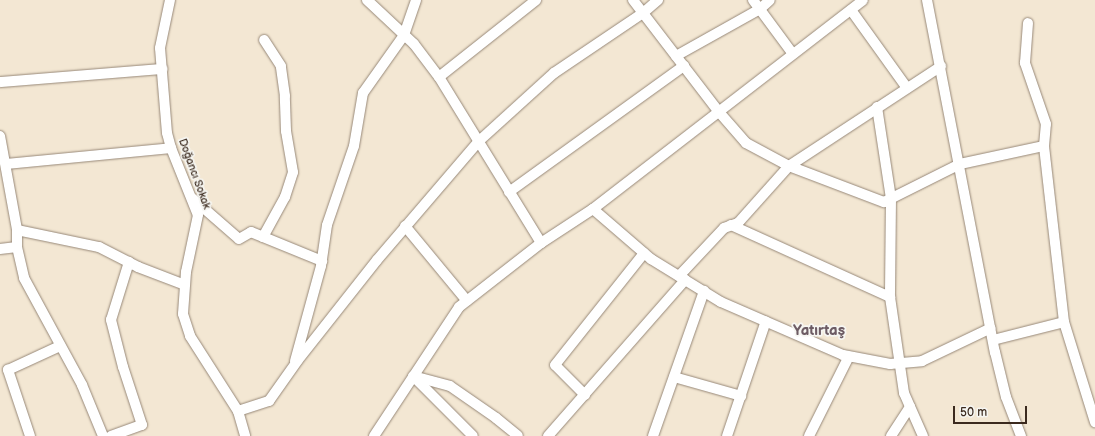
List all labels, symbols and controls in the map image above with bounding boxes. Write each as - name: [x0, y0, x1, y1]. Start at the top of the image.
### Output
- street label: Doğancı Sokak: [175, 137, 213, 211]
- district label: Yatırtaş: [793, 322, 845, 340]
- scale bar: [955, 398, 1029, 424]
- text: 50 m: [960, 405, 987, 420]

